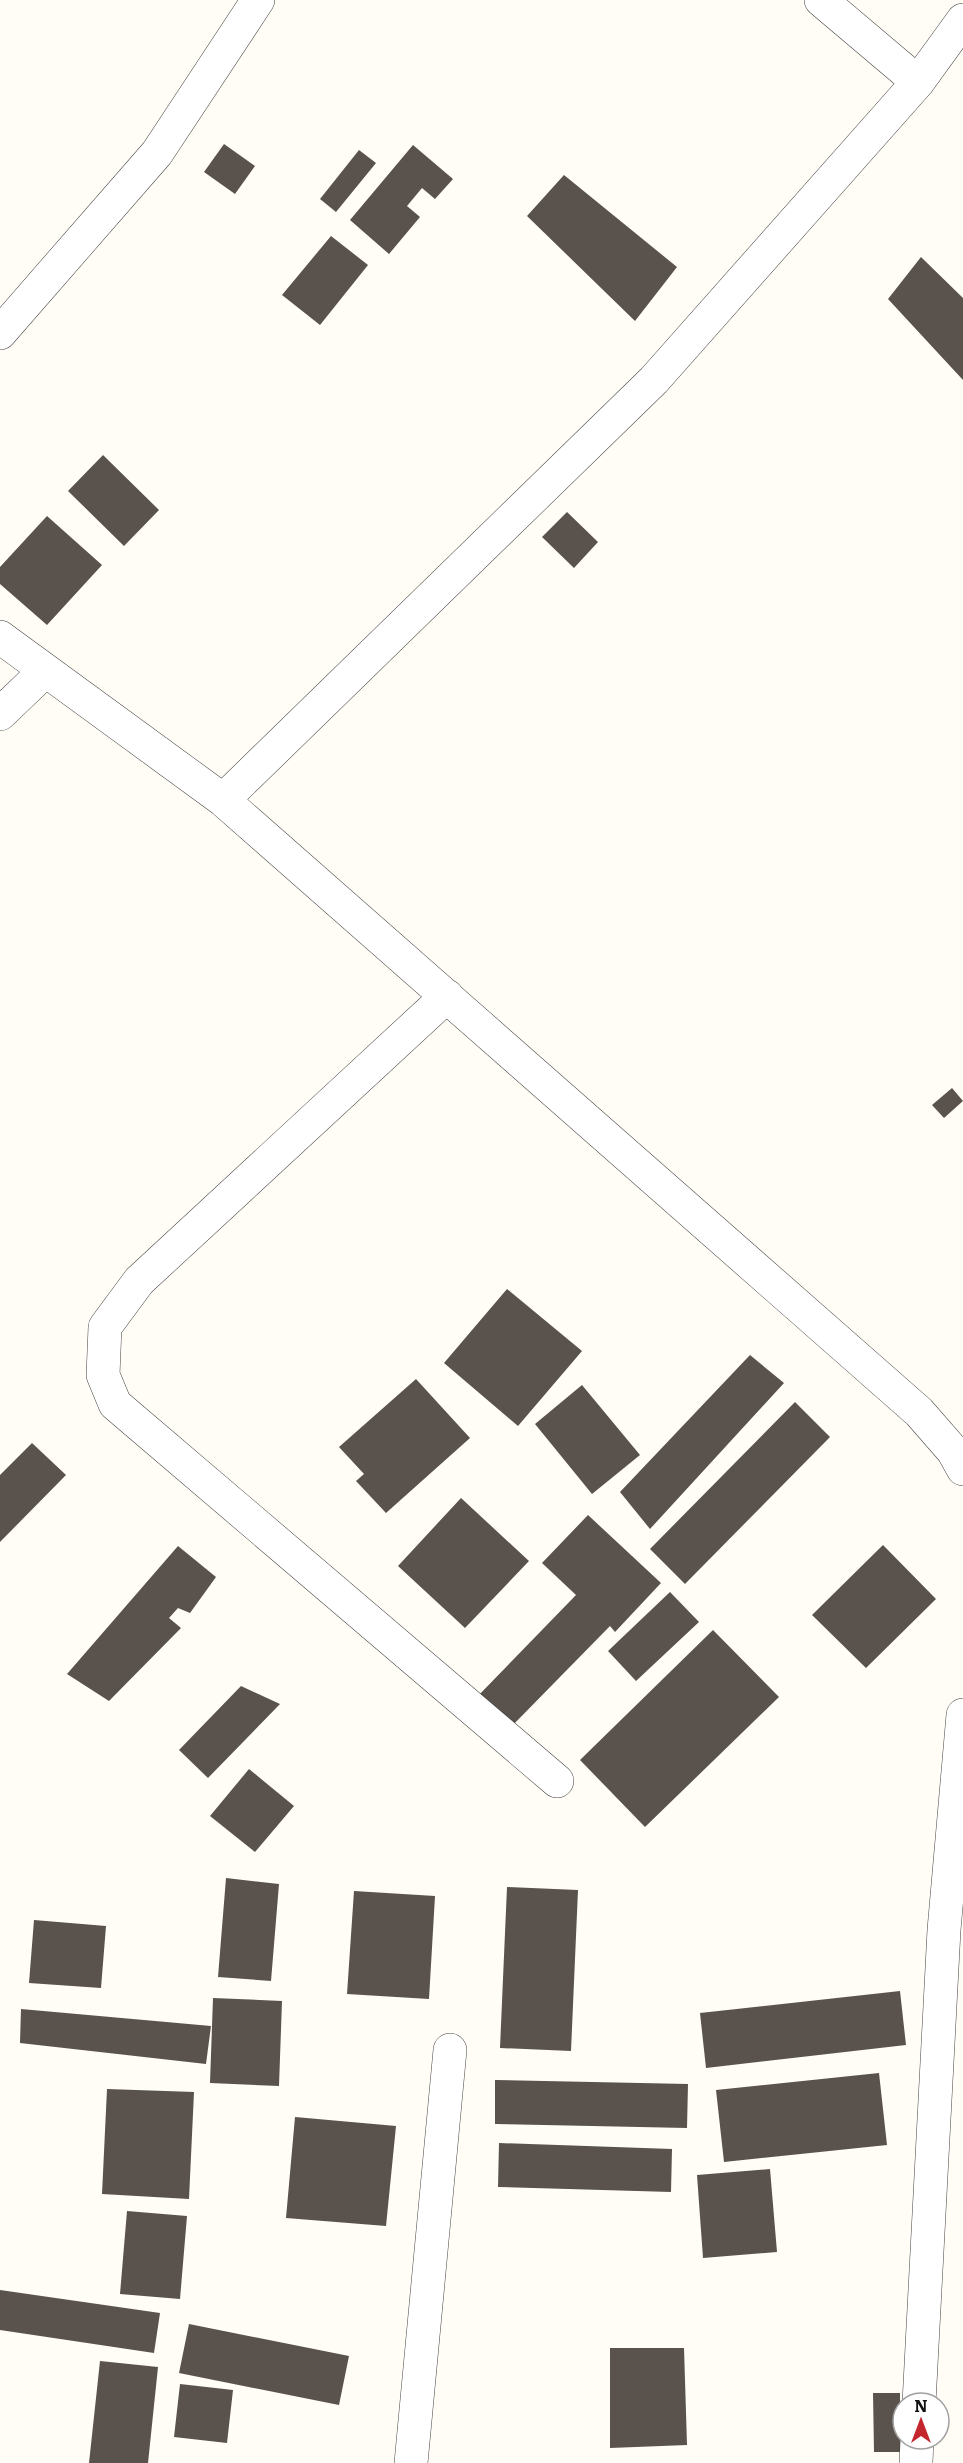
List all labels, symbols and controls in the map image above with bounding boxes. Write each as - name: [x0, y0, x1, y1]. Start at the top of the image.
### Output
- north arrow: [891, 2391, 951, 2451]
- text: N: [914, 2393, 928, 2417]

